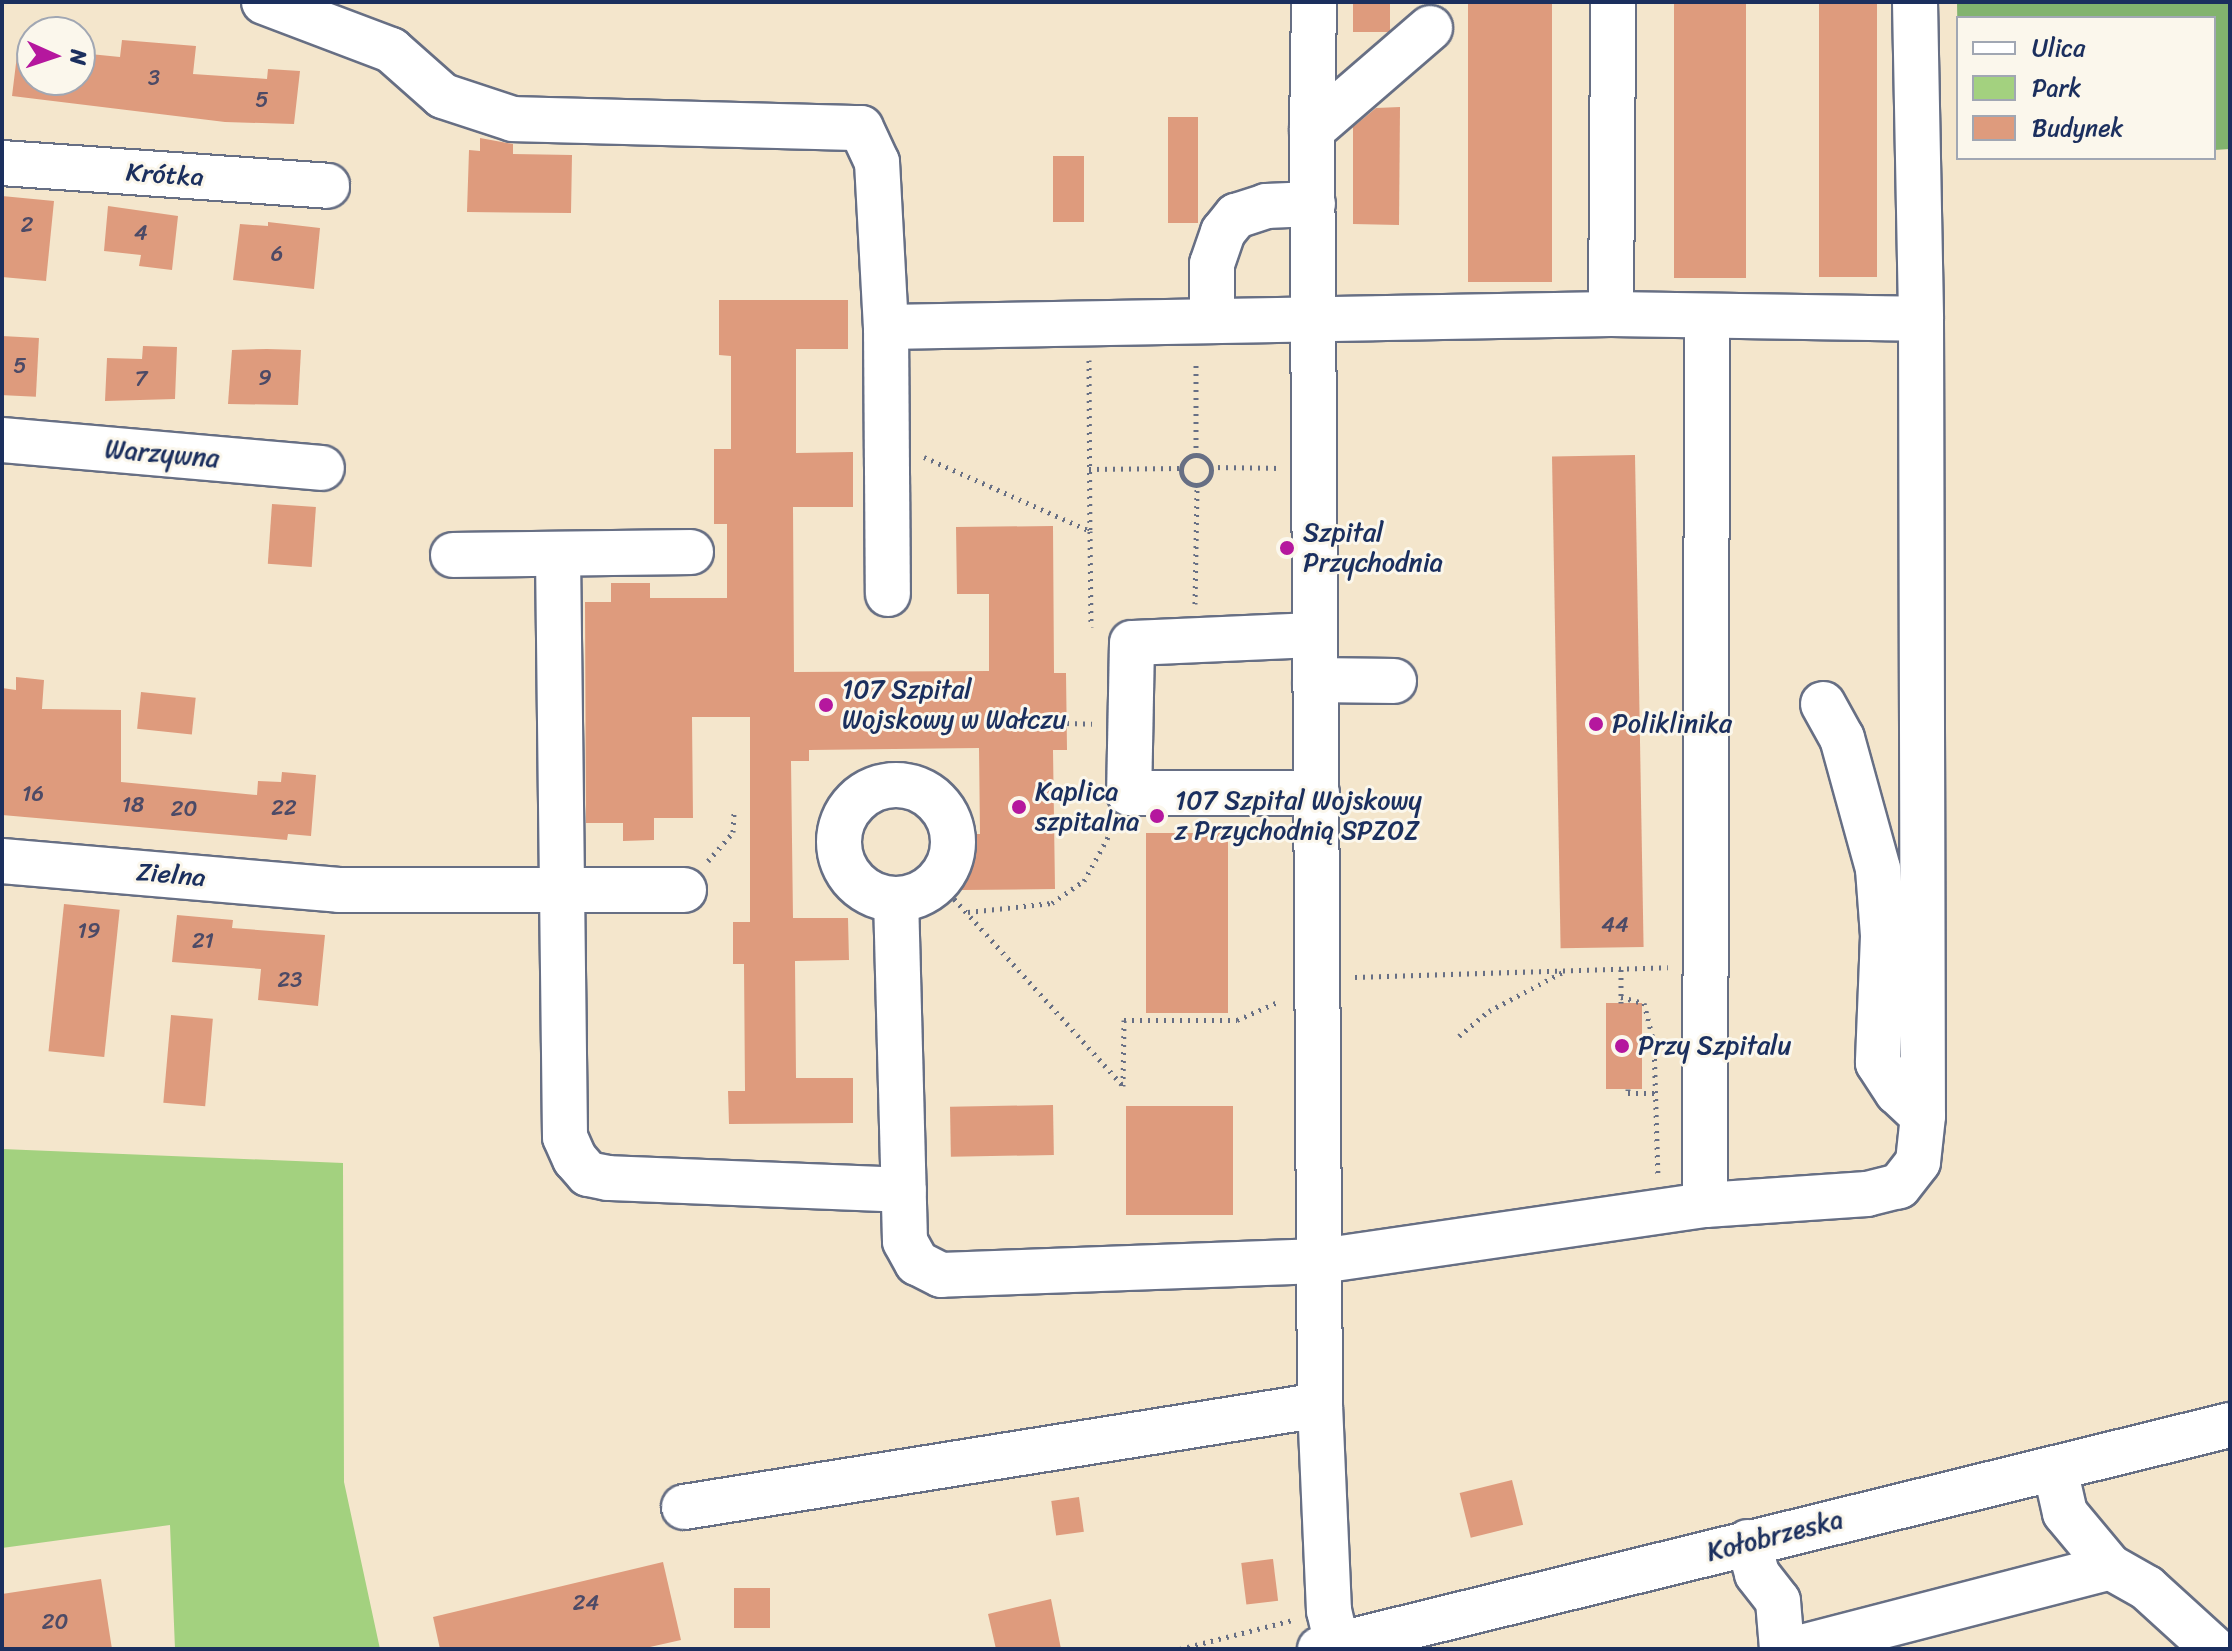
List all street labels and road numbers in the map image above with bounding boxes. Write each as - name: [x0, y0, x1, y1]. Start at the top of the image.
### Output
- street label: Krótka: [125, 157, 205, 193]
- street label: Warzywna: [104, 433, 220, 475]
- street label: Zielna: [135, 856, 207, 894]
- street label: Kołobrzeska: [1704, 1504, 1846, 1568]

